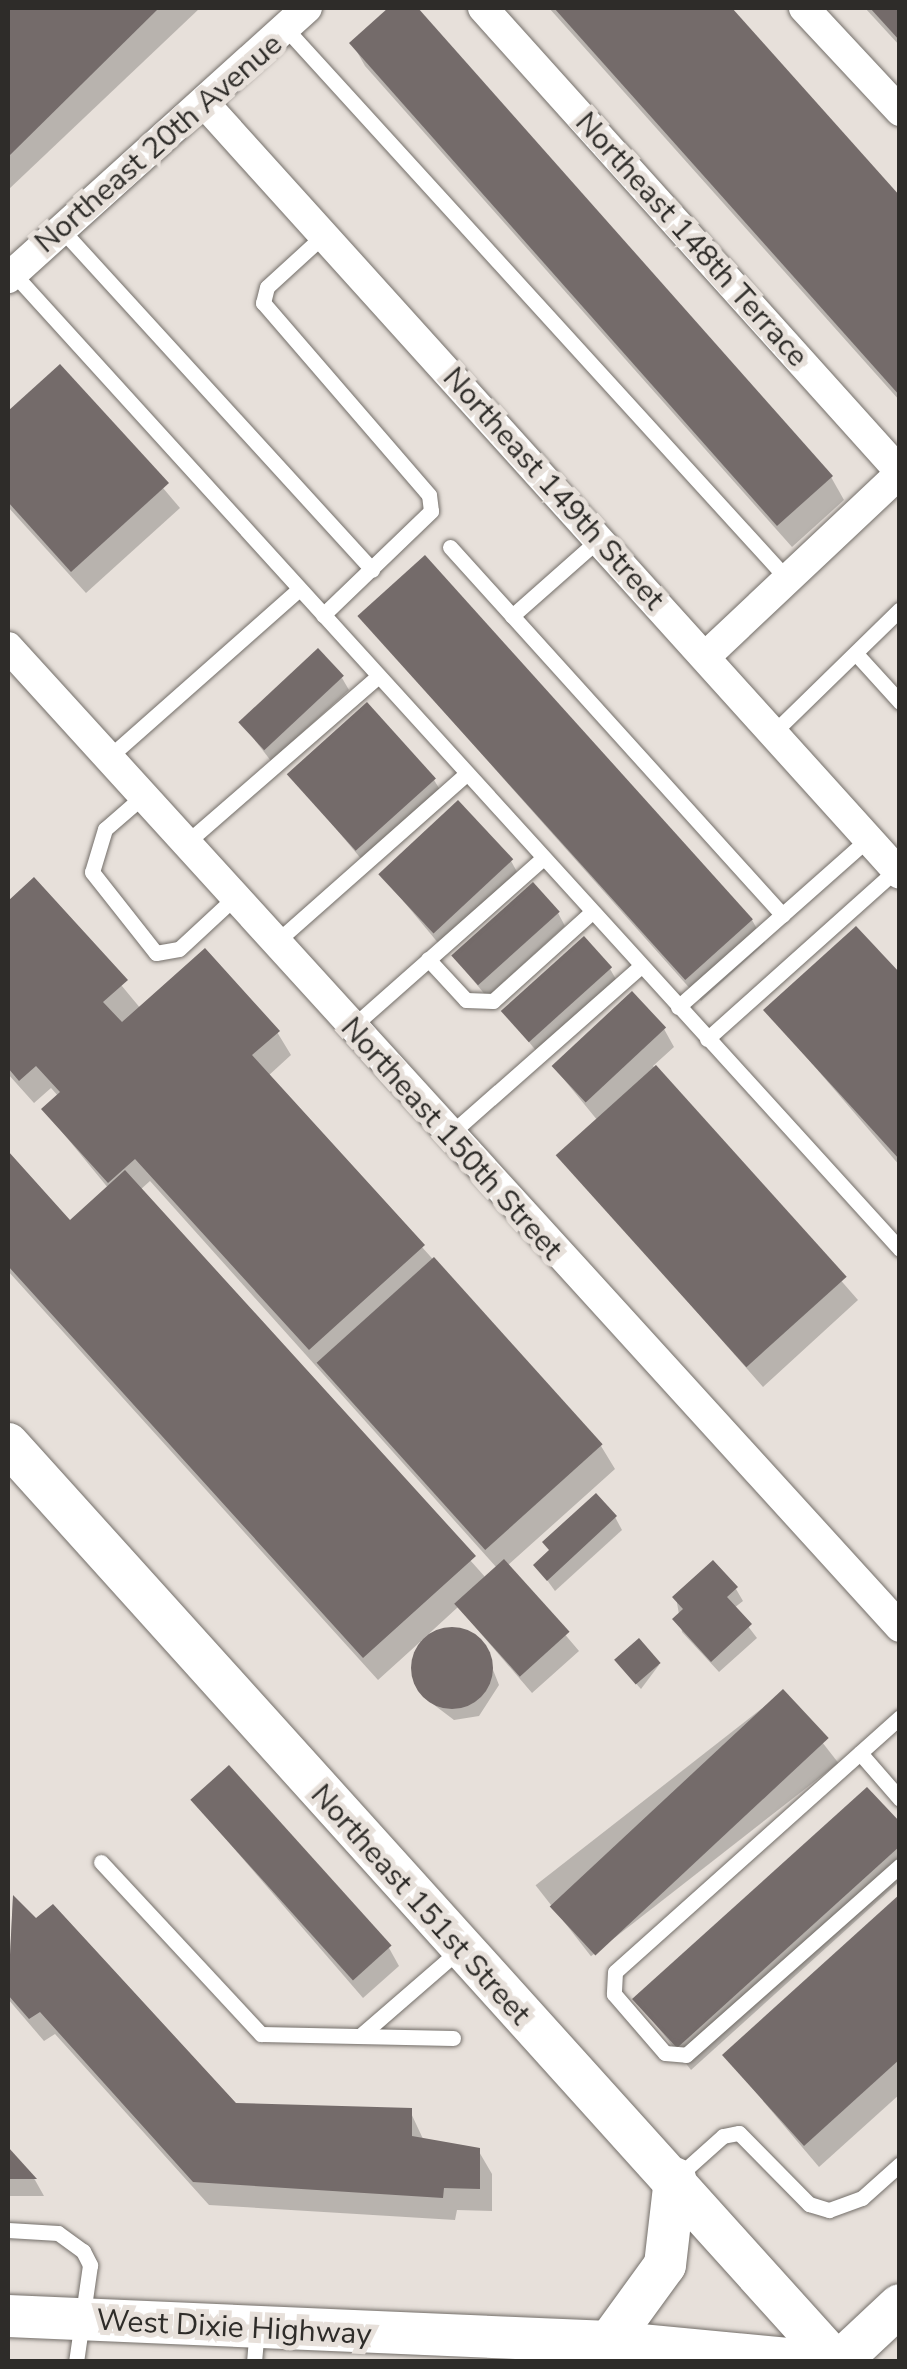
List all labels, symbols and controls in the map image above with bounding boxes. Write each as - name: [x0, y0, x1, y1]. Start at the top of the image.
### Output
- street label: Northeast 20th Avenue: [28, 27, 290, 261]
- street label: Northeast 148th Terrace: [567, 105, 815, 375]
- street label: Northeast 149th Street: [435, 361, 671, 617]
- street label: Northeast 150th Street: [333, 1011, 569, 1267]
- street label: Northeast 151st Street: [303, 1778, 537, 2032]
- street label: West Dixie Highway: [95, 2303, 373, 2353]

